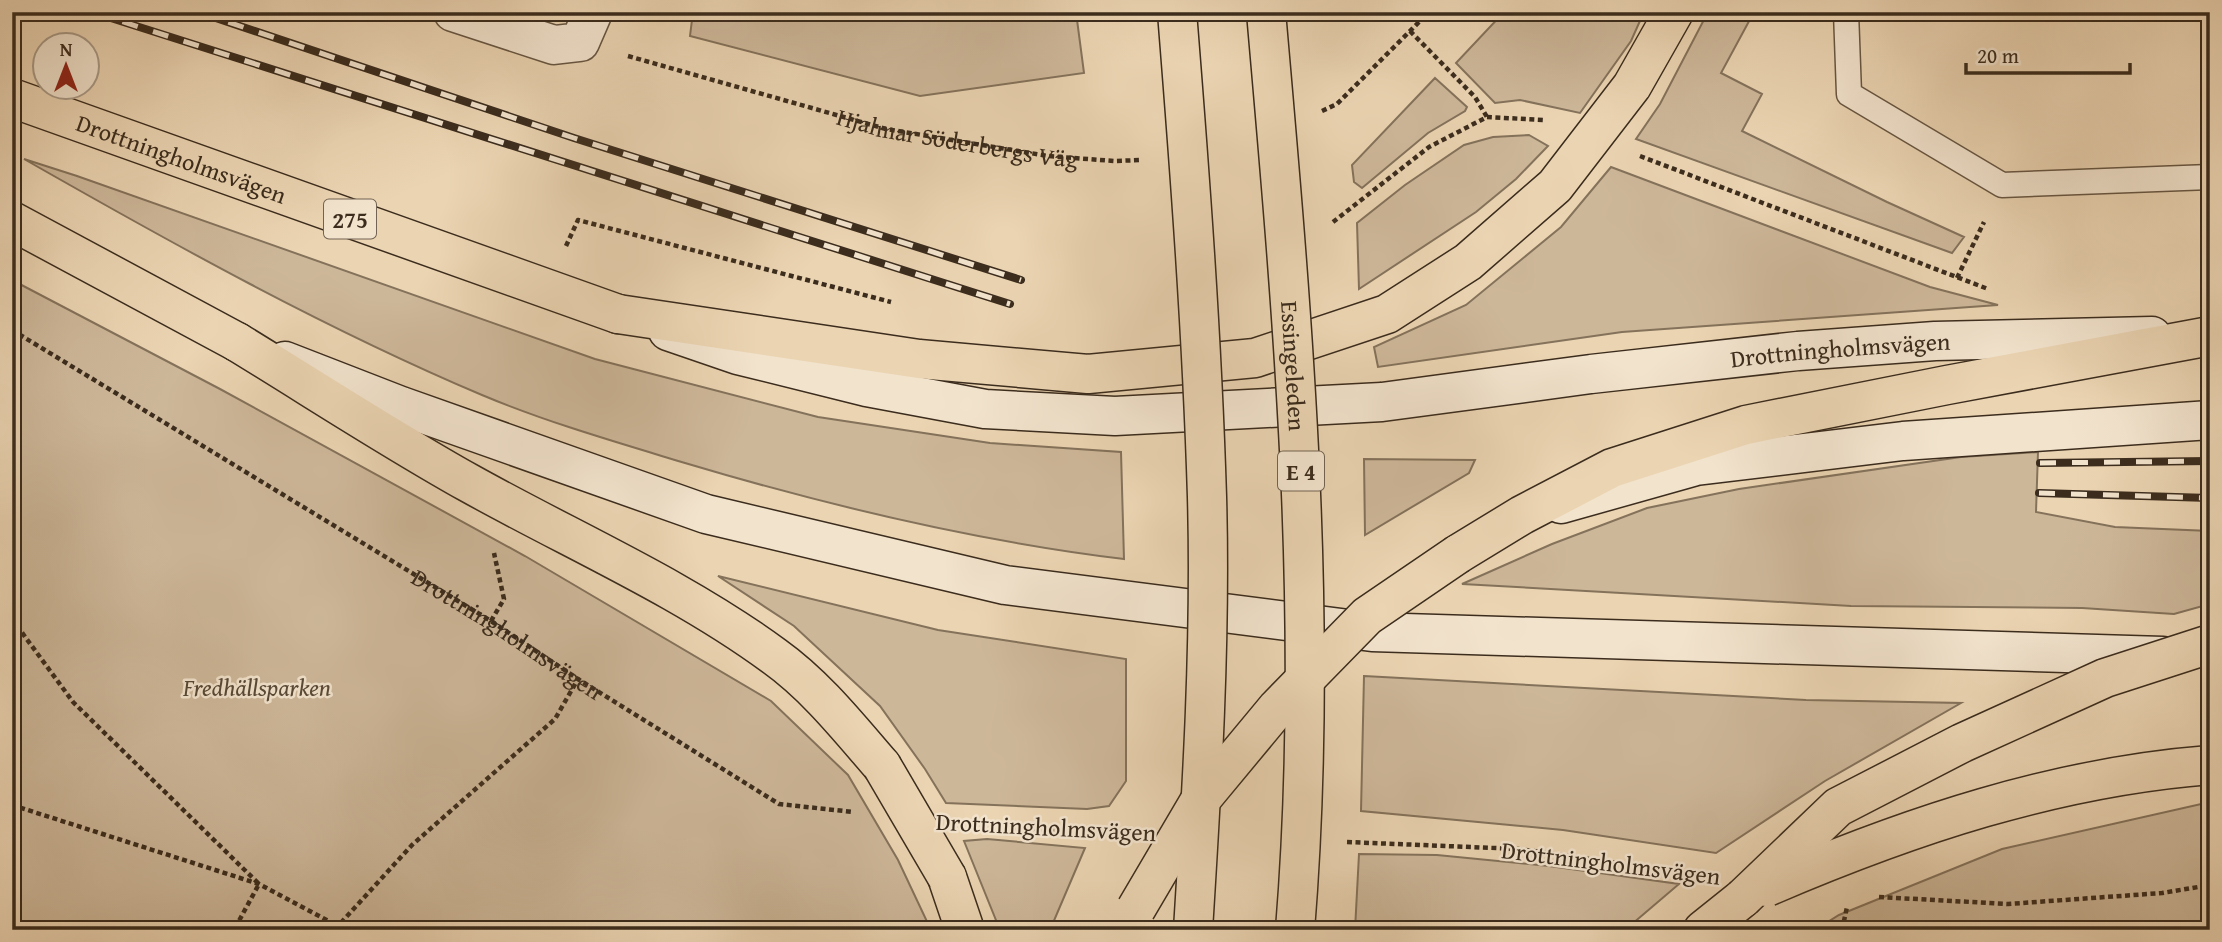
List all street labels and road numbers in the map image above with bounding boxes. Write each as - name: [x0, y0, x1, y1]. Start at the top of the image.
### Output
- street label: Hjalmar Söderbergs Väg: [833, 99, 1079, 176]
- street label: Drottningholmsvägen: [72, 105, 292, 212]
- road number: 275: [324, 200, 376, 238]
- street label: Essingeleden: [1272, 300, 1316, 432]
- street label: Drottningholmsvägen: [1729, 323, 1951, 376]
- road number: E 4: [1278, 452, 1324, 491]
- street label: Drottningholmsvägen: [405, 559, 610, 708]
- street label: Drottningholmsvägen: [935, 804, 1158, 850]
- street label: Drottningholmsvägen: [1499, 832, 1723, 894]

